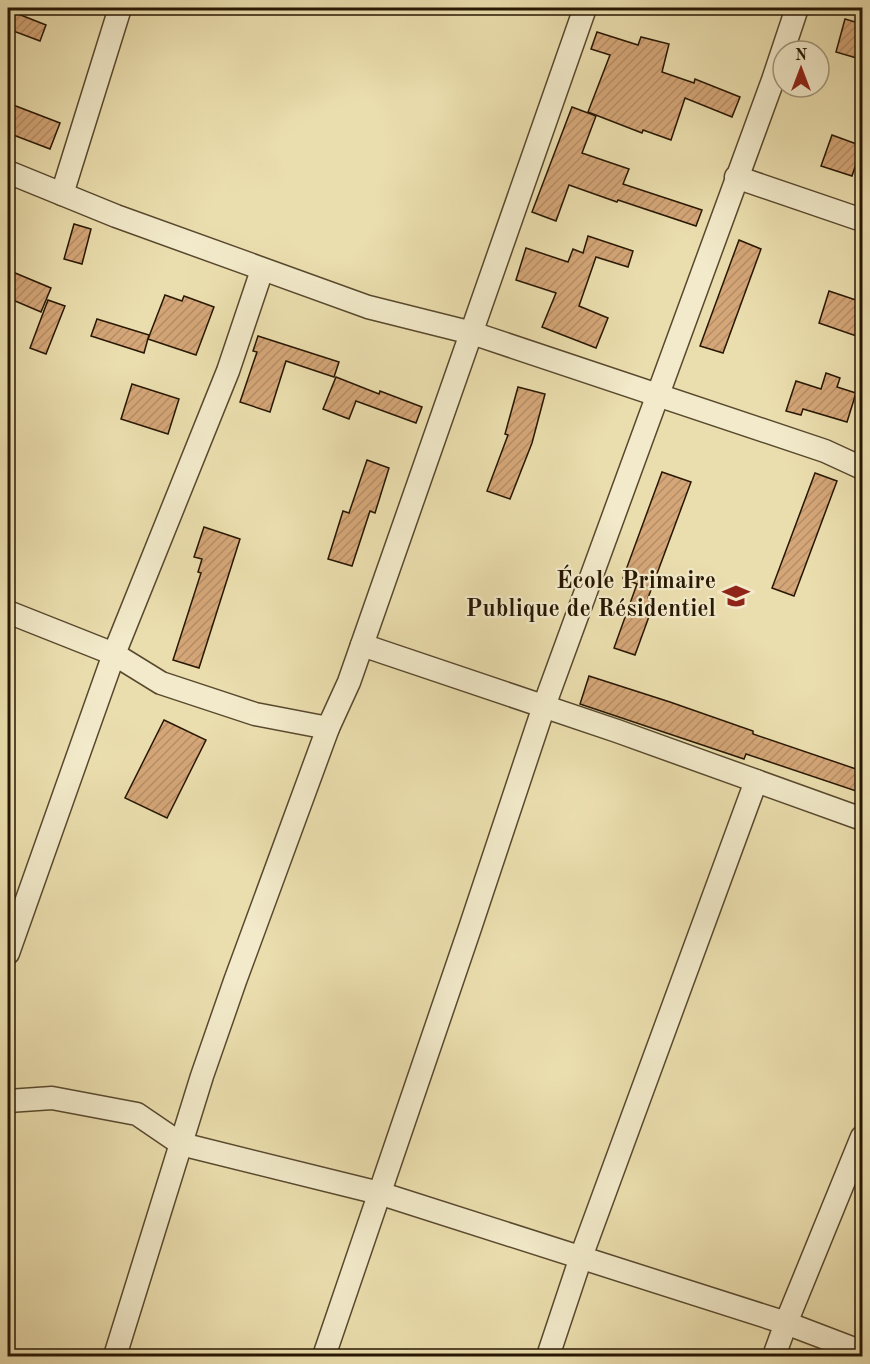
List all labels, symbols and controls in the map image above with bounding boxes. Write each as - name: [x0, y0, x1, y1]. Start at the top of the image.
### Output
- north arrow: [771, 39, 831, 99]
- text: N: [795, 48, 808, 64]
- place label: École Primaire Publique de Résidentiel: [466, 564, 716, 622]
- school or university icon: École Primaire Publique de Résidentiel: [721, 581, 751, 611]

